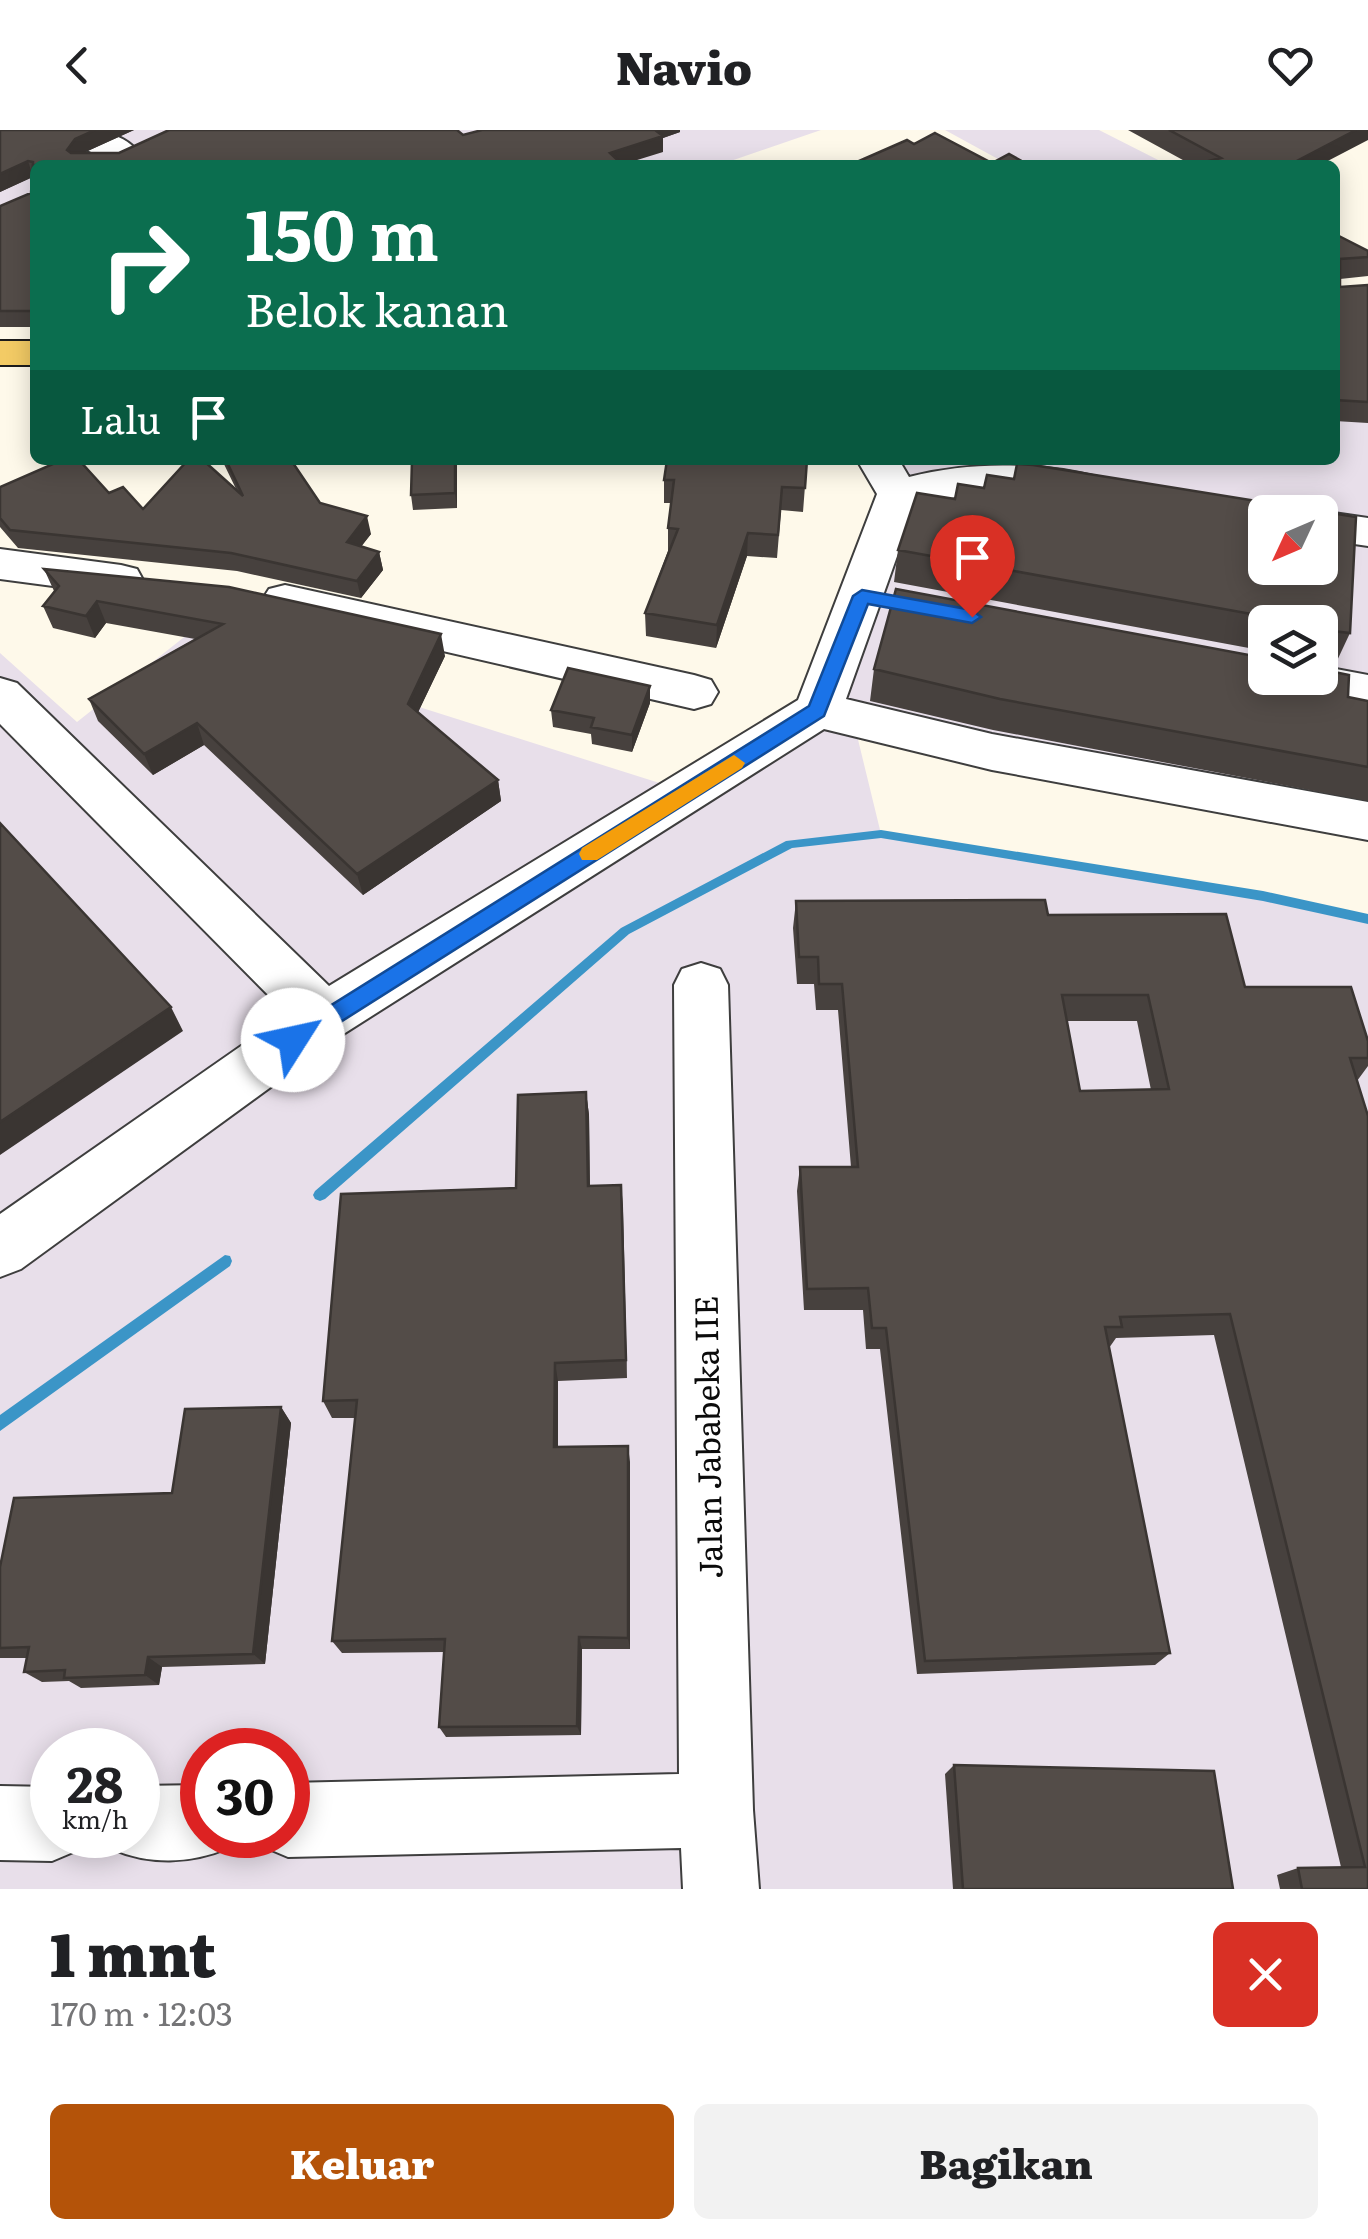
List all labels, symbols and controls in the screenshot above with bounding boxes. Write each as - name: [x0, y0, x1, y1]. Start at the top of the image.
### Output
- text: Navio: [616, 32, 752, 99]
- icon: back: [50, 38, 105, 93]
- icon: heart: [1263, 38, 1318, 93]
- text: 150 m: [245, 179, 439, 283]
- icon: right: [80, 200, 210, 330]
- text: Belok kanan: [245, 274, 509, 341]
- text: Lalu: [80, 389, 161, 446]
- icon: arrive: [181, 390, 236, 445]
- north arrow: [1248, 495, 1338, 585]
- map controls: [1248, 495, 1338, 695]
- pin: [930, 515, 1015, 618]
- icon: arrive: [945, 530, 1000, 585]
- button: layers: [1248, 605, 1338, 695]
- position arrow: [241, 988, 345, 1092]
- street label: Jalan Jababeka IIE: [680, 1295, 732, 1579]
- speed limit sign: 30: [180, 1728, 310, 1858]
- text: 28: [67, 1744, 123, 1818]
- text: km/h: [62, 1800, 128, 1837]
- text: 1 mnt: [50, 1906, 216, 1995]
- button: close: [1213, 1922, 1318, 2027]
- text: 170 m · 12:03: [50, 1988, 233, 2036]
- button: Keluar: [50, 2104, 674, 2219]
- button: Bagikan: [694, 2104, 1318, 2219]

